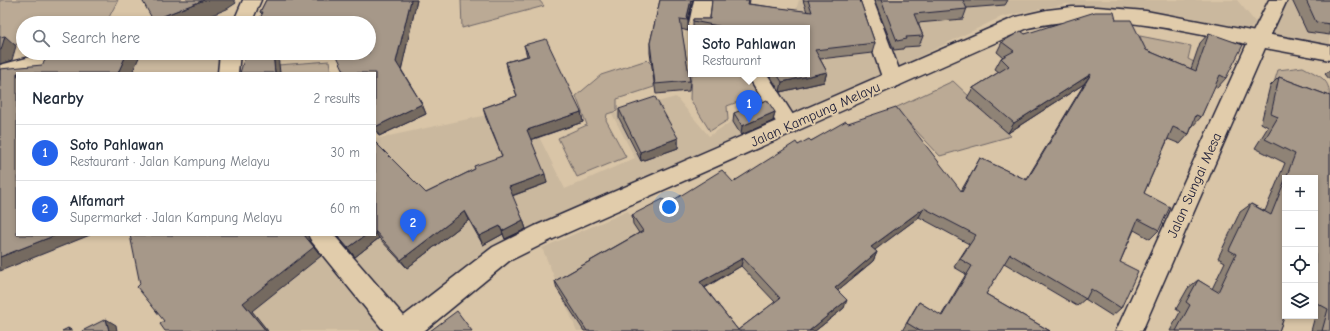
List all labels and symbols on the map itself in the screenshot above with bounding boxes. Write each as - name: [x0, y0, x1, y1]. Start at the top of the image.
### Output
- street label: Jalan Kampung Melayu: [748, 78, 883, 151]
- pin: 1: [736, 90, 762, 123]
- street label: Jalan Sungai Mesa: [1164, 130, 1225, 240]
- your location: [659, 197, 679, 217]
- pin: 2: [400, 209, 426, 242]

